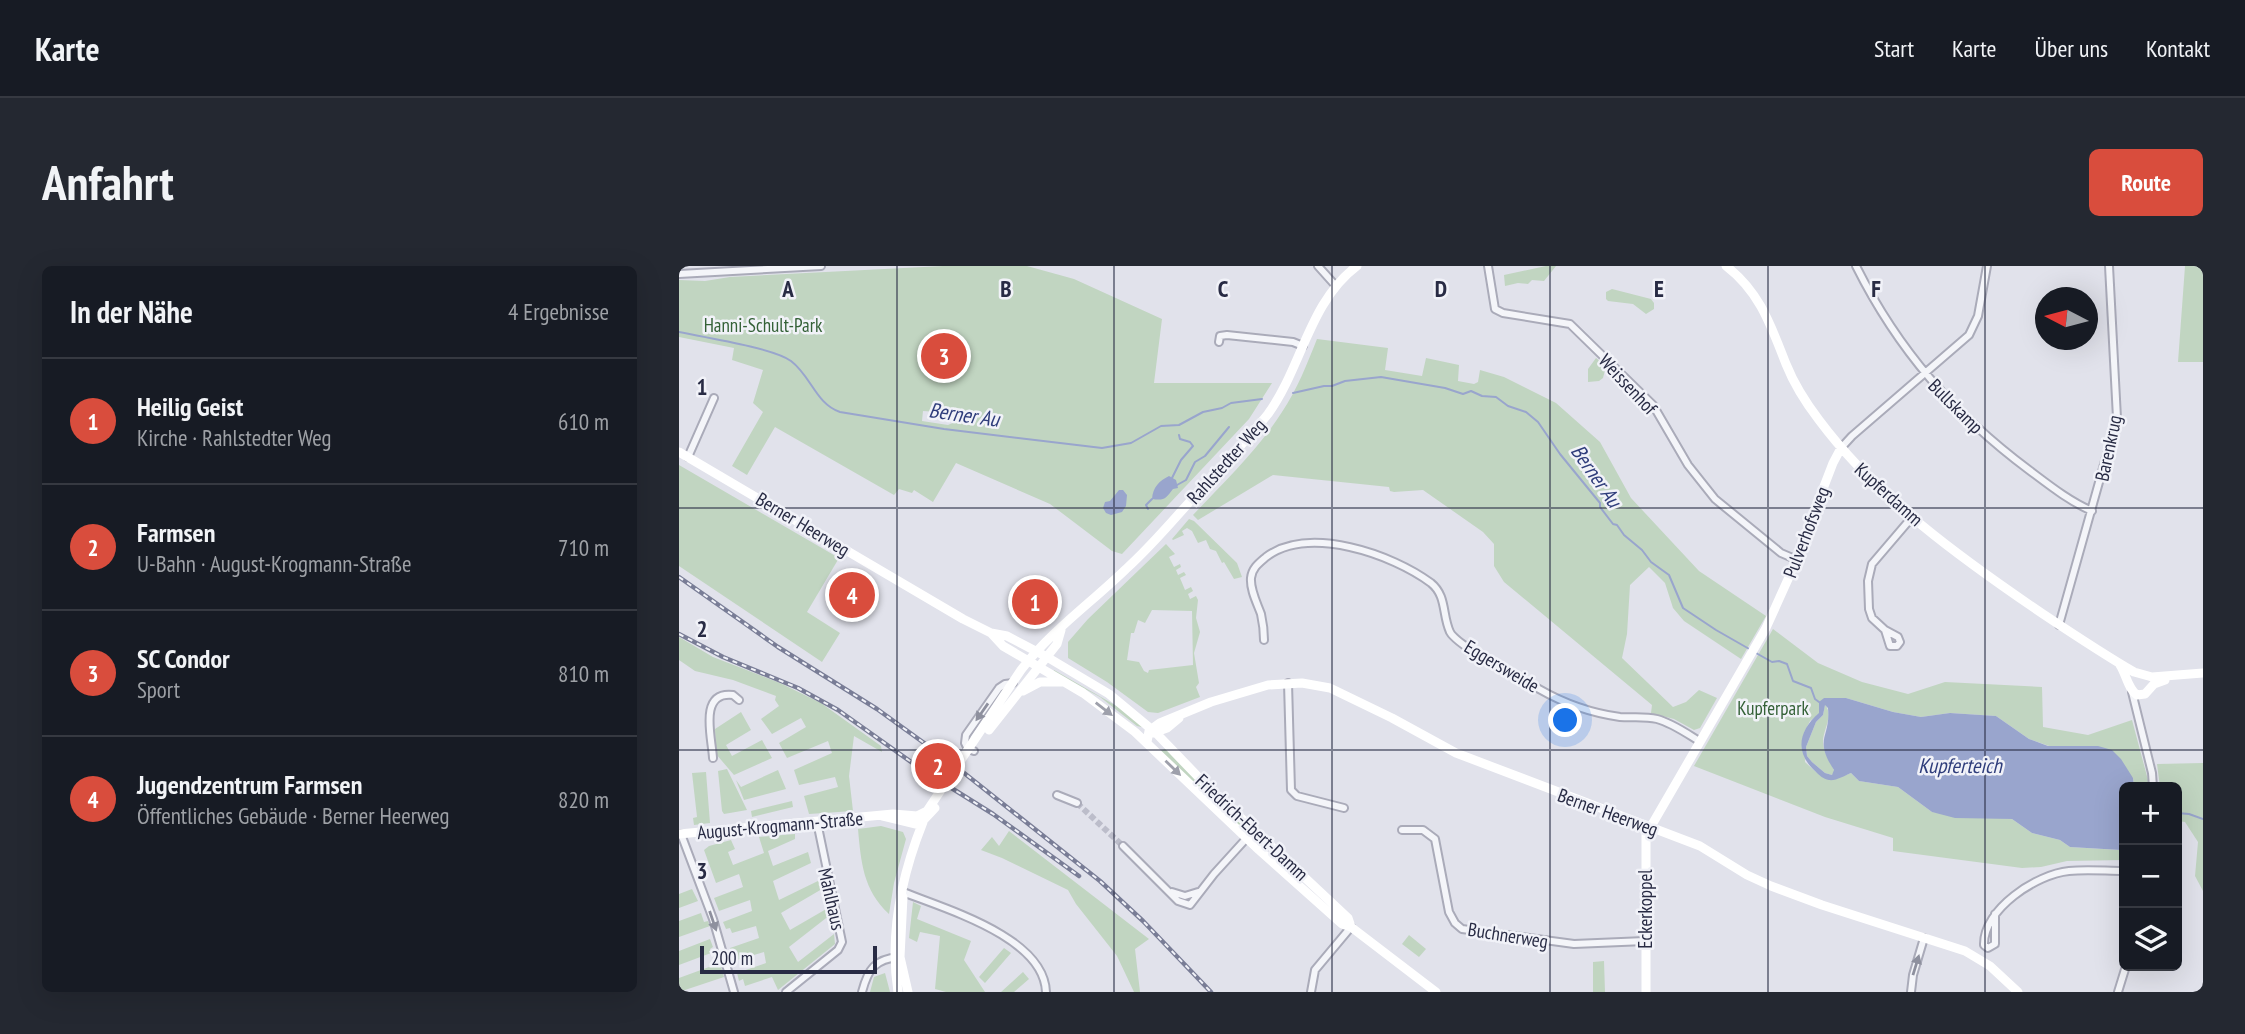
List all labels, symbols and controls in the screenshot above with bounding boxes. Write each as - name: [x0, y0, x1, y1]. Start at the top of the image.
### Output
- text: Karte: [35, 27, 100, 70]
- text: Start: [1874, 33, 1914, 64]
- text: Karte: [1952, 33, 1997, 64]
- text: Über uns: [2035, 33, 2108, 64]
- text: Kontakt: [2146, 33, 2210, 64]
- button: Route: [2089, 149, 2203, 216]
- text: Anfahrt: [42, 150, 174, 214]
- text: A: [781, 274, 794, 303]
- text: B: [1000, 274, 1012, 303]
- text: C: [1218, 274, 1229, 303]
- text: D: [1435, 274, 1447, 303]
- text: E: [1654, 274, 1664, 303]
- text: F: [1871, 274, 1881, 303]
- north arrow: [2035, 287, 2098, 350]
- text: In der Nähe: [70, 292, 193, 331]
- text: 4 Ergebnisse: [508, 297, 609, 326]
- park label: Hanni-Schult-Park: [704, 313, 823, 337]
- pin: 3: [921, 330, 967, 382]
- street label: Weissenhof: [1594, 349, 1663, 420]
- text: 1: [697, 372, 708, 401]
- street label: Bullskamp: [1923, 373, 1989, 439]
- text: Heilig Geist: [137, 390, 243, 423]
- water label: Berner Au: [927, 396, 1003, 433]
- text: 1: [88, 407, 99, 436]
- text: 610 m: [558, 407, 609, 436]
- street label: Rahlstedter Weg: [1181, 413, 1271, 509]
- street label: Barenkrug: [2089, 413, 2127, 483]
- text: Kirche · Rahlstedter Weg: [137, 423, 332, 452]
- water label: Berner Au: [1565, 439, 1629, 514]
- street label: Kupferdamm: [1850, 457, 1928, 531]
- street label: Pulverhofsweg: [1778, 483, 1834, 581]
- street label: Berner Heerweg: [752, 487, 854, 561]
- text: Farmsen: [137, 516, 215, 549]
- text: 2: [88, 533, 99, 562]
- text: 710 m: [558, 533, 609, 562]
- text: U-Bahn · August-Krogmann-Straße: [137, 549, 411, 578]
- pin: 4: [829, 569, 875, 621]
- pin: 1: [1012, 576, 1058, 628]
- text: 2: [697, 614, 708, 643]
- street label: Eggersweide: [1460, 634, 1544, 698]
- text: SC Condor: [137, 642, 230, 675]
- text: 3: [88, 659, 99, 688]
- text: 810 m: [558, 659, 609, 688]
- text: Sport: [137, 675, 180, 704]
- park label: Kupferpark: [1737, 696, 1809, 720]
- one-way arrow: [1095, 701, 1113, 715]
- one-way arrow: [976, 703, 990, 721]
- your location: [1548, 703, 1582, 737]
- pin: 2: [915, 740, 961, 792]
- water label: Kupferteich: [1918, 752, 2004, 779]
- one-way arrow: [1164, 759, 1181, 775]
- text: Jugendzentrum Farmsen: [137, 768, 362, 801]
- street label: Friedrich-Ebert-Damm: [1191, 769, 1313, 885]
- map controls: [2119, 782, 2182, 971]
- button: +: [2119, 782, 2182, 845]
- street label: Berner Heerweg: [1554, 783, 1662, 841]
- text: 4: [88, 785, 99, 814]
- text: 820 m: [558, 785, 609, 814]
- text: Öffentliches Gebäude · Berner Heerweg: [137, 801, 450, 830]
- street label: August-Krogmann-Straße: [696, 806, 864, 844]
- button: −: [2119, 845, 2182, 908]
- text: 3: [697, 856, 708, 885]
- street label: Mahlhaus: [813, 866, 851, 932]
- street label: Eckerkoppel: [1633, 869, 1657, 949]
- button: layers: [2119, 908, 2182, 971]
- one-way arrow: [709, 911, 719, 932]
- street label: Buchnerweg: [1466, 917, 1550, 953]
- scale bar: [700, 943, 877, 975]
- text: 200 m: [711, 946, 753, 970]
- one-way arrow: [1912, 954, 1922, 975]

